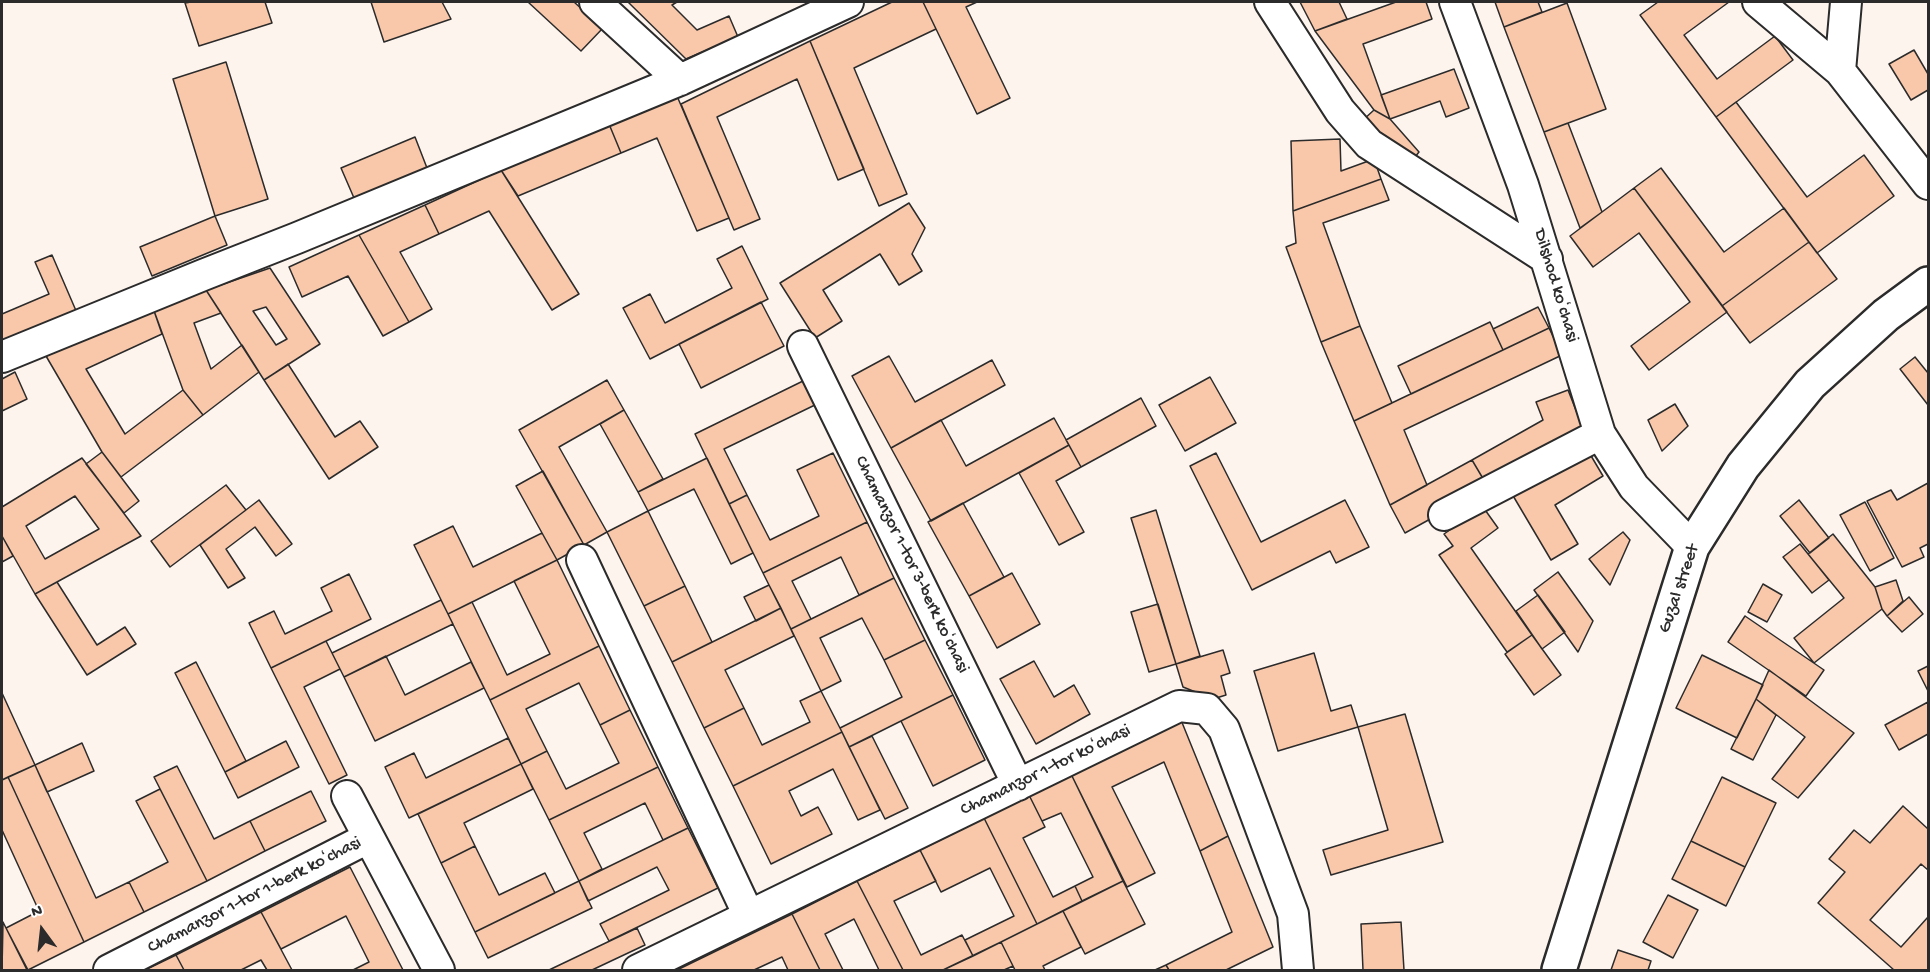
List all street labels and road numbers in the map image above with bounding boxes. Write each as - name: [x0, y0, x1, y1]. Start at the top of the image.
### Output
- street label: Dilshod koʻchasi: [1527, 227, 1583, 345]
- street label: Chamanzor 1-tor 3-berk koʻchasi: [849, 453, 973, 677]
- street label: Guzal street: [1655, 542, 1705, 636]
- street label: Chamanzor 1-tor koʻchasi: [957, 720, 1135, 822]
- street label: Chamanzor 1-tor 1-berk koʻchasi: [145, 833, 365, 959]

